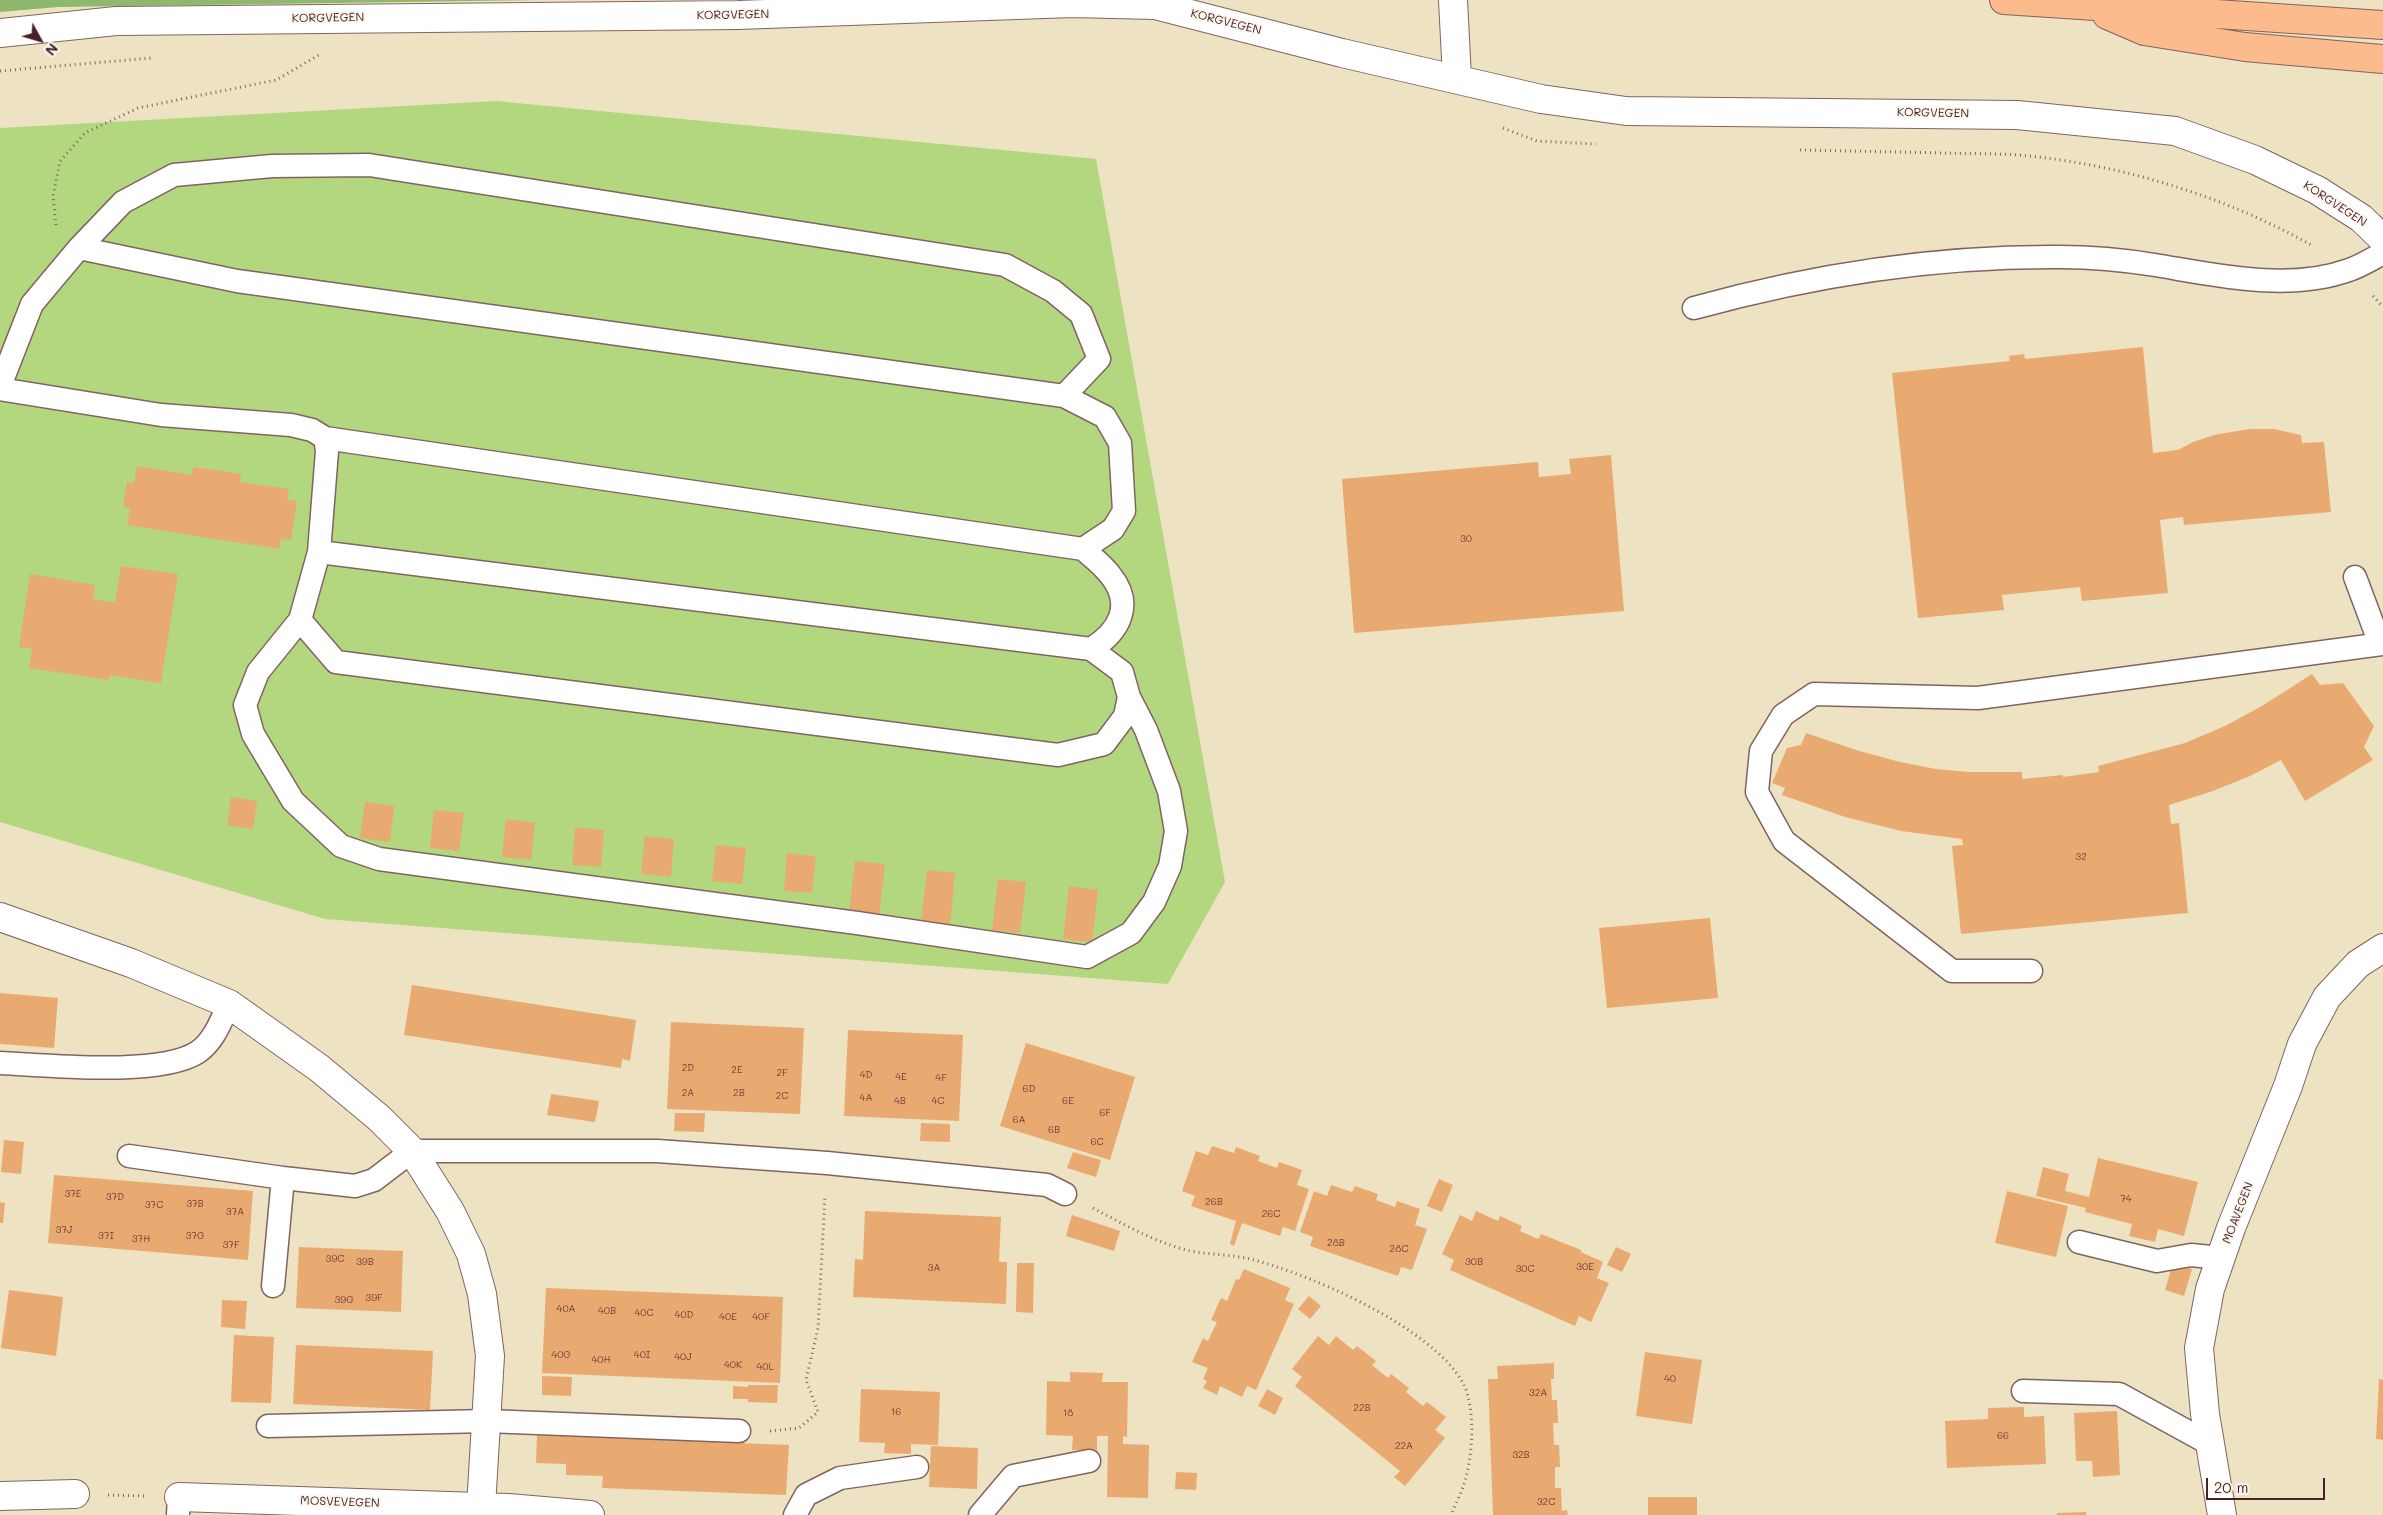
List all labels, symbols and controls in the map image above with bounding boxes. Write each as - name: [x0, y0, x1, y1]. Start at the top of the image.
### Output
- street label: KORGVEGEN: [1189, 6, 1263, 38]
- street label: KORGVEGEN: [697, 7, 769, 23]
- street label: KORGVEGEN: [292, 10, 364, 26]
- north arrow: [15, 15, 65, 65]
- text: N: [41, 40, 63, 60]
- street label: KORGVEGEN: [1897, 105, 1969, 121]
- street label: KORGVEGEN: [2301, 178, 2369, 230]
- house number: 30: [1460, 533, 1472, 545]
- house number: 32: [2075, 851, 2087, 863]
- house number: 2D: [682, 1062, 694, 1074]
- house number: 2E: [731, 1064, 743, 1076]
- house number: 2F: [776, 1067, 788, 1079]
- house number: 4D: [860, 1069, 872, 1081]
- house number: 4E: [895, 1071, 907, 1083]
- house number: 4F: [935, 1072, 947, 1084]
- house number: 6D: [1023, 1083, 1035, 1095]
- house number: 2A: [682, 1087, 694, 1099]
- house number: 2B: [733, 1087, 745, 1099]
- house number: 2C: [776, 1090, 788, 1102]
- house number: 4A: [860, 1092, 872, 1104]
- house number: 4B: [894, 1095, 906, 1107]
- house number: 4C: [931, 1095, 945, 1107]
- house number: 6E: [1062, 1095, 1074, 1107]
- house number: 6F: [1099, 1107, 1111, 1119]
- house number: 6A: [1013, 1114, 1025, 1126]
- house number: 6B: [1048, 1124, 1060, 1136]
- house number: 6C: [1090, 1136, 1104, 1148]
- street label: MOAVEGEN: [2220, 1180, 2256, 1246]
- house number: 37E: [64, 1188, 82, 1200]
- house number: 37D: [106, 1191, 124, 1203]
- house number: 74: [2120, 1193, 2132, 1205]
- house number: 26B: [1205, 1196, 1223, 1208]
- house number: 37B: [186, 1198, 204, 1210]
- house number: 37C: [145, 1199, 163, 1211]
- house number: 37A: [226, 1206, 244, 1218]
- house number: 26C: [1262, 1208, 1280, 1220]
- house number: 37J: [56, 1224, 72, 1236]
- house number: 37I: [98, 1230, 114, 1242]
- house number: 37G: [186, 1230, 204, 1242]
- house number: 37H: [132, 1233, 150, 1245]
- house number: 28B: [1327, 1237, 1345, 1249]
- house number: 37F: [222, 1239, 240, 1251]
- house number: 28C: [1390, 1243, 1408, 1255]
- house number: 39C: [326, 1253, 344, 1265]
- house number: 39B: [356, 1256, 374, 1268]
- house number: 30B: [1465, 1256, 1483, 1268]
- house number: 30E: [1576, 1261, 1594, 1273]
- house number: 3A: [928, 1262, 940, 1274]
- house number: 30C: [1515, 1263, 1535, 1275]
- house number: 39F: [365, 1292, 383, 1304]
- house number: 39G: [334, 1294, 354, 1306]
- house number: 40A: [557, 1303, 575, 1315]
- house number: 40B: [598, 1305, 616, 1317]
- house number: 40C: [634, 1307, 654, 1319]
- house number: 40D: [675, 1309, 693, 1321]
- house number: 40E: [719, 1311, 737, 1323]
- house number: 40F: [752, 1311, 770, 1323]
- house number: 40G: [551, 1349, 571, 1361]
- house number: 40I: [634, 1349, 650, 1361]
- house number: 40J: [674, 1351, 692, 1363]
- house number: 40H: [591, 1354, 611, 1366]
- house number: 40K: [724, 1359, 742, 1371]
- house number: 40L: [756, 1361, 774, 1373]
- house number: 40: [1664, 1373, 1676, 1385]
- house number: 32A: [1529, 1387, 1547, 1399]
- house number: 22B: [1353, 1402, 1371, 1414]
- house number: 16: [891, 1406, 901, 1418]
- house number: 18: [1063, 1407, 1073, 1419]
- house number: 66: [1997, 1430, 2009, 1442]
- house number: 22A: [1395, 1440, 1413, 1452]
- house number: 32B: [1512, 1449, 1530, 1461]
- scale bar: [2208, 1468, 2327, 1500]
- text: 20 m: [2214, 1477, 2248, 1497]
- street label: MOSVEVEGEN: [300, 1493, 380, 1511]
- house number: 32C: [1537, 1496, 1555, 1508]

